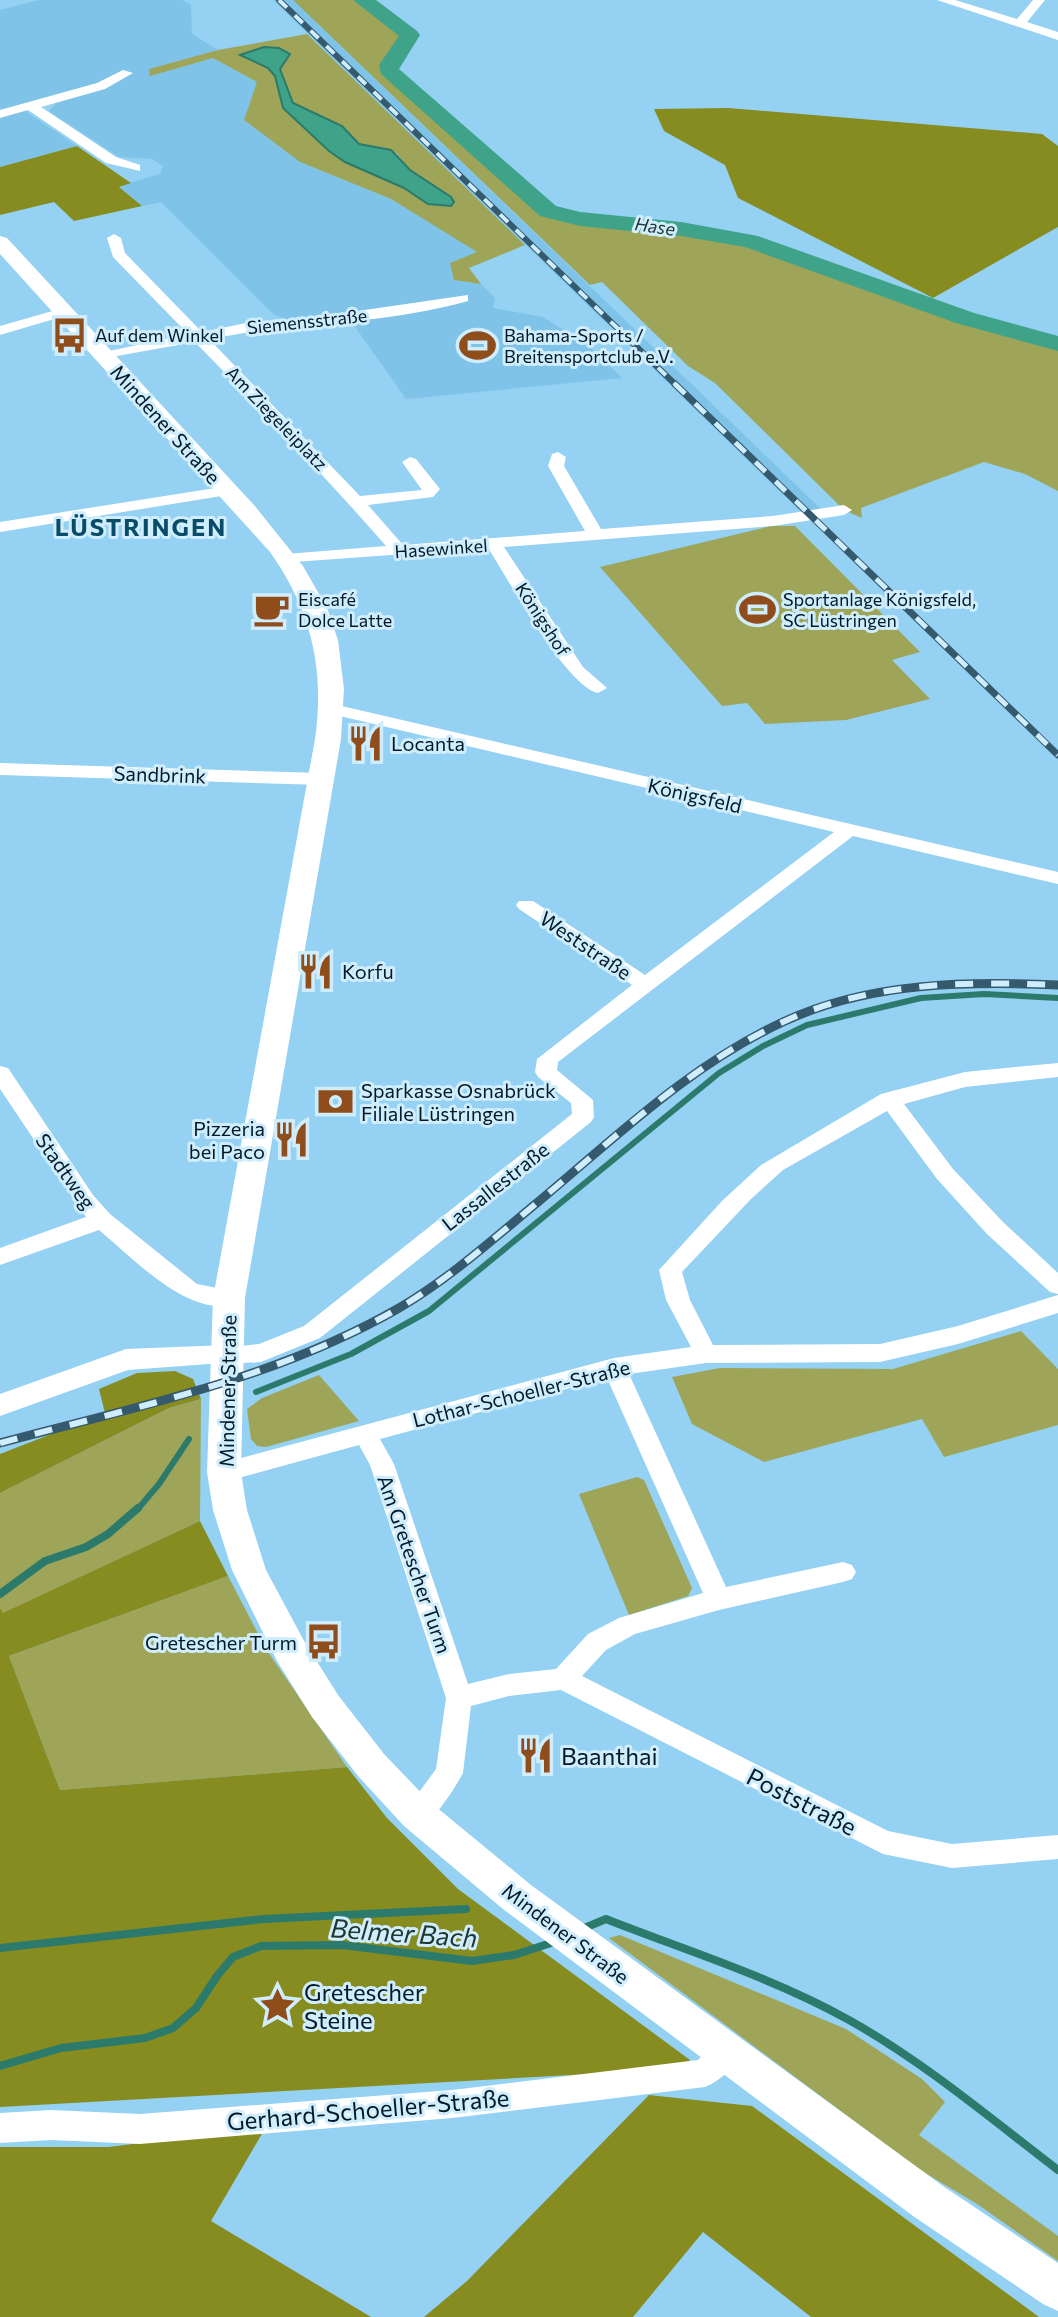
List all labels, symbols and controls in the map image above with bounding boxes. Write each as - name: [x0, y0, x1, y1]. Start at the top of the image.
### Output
- water label: Hase: [633, 212, 677, 240]
- street label: Siemensstraße: [246, 304, 368, 338]
- bus stop icon: Auf dem Winkel: [50, 316, 88, 354]
- place label: Auf dem Winkel: [95, 324, 224, 346]
- place label: Bahama-Sports / Breitensportclub e.V.: [504, 324, 673, 367]
- sports icon: Bahama-Sports / Breitensportclub e.V.: [459, 326, 497, 364]
- street label: Mindener Straße: [106, 359, 226, 489]
- street label: Am Ziegeleiplatz: [222, 361, 332, 475]
- district label: LÜSTRINGEN: [55, 512, 227, 541]
- street label: Hasewinkel: [394, 534, 488, 562]
- street label: Königshof: [511, 578, 575, 661]
- place label: Eiscafé Dolce Latte: [298, 588, 392, 631]
- place label: Sportanlage Königsfeld, SC Lüstringen: [783, 588, 976, 631]
- cafe icon: Eiscafé Dolce Latte: [253, 590, 291, 628]
- sports icon: Sportanlage Königsfeld, SC Lüstringen: [738, 590, 776, 628]
- restaurant icon: Locanta: [346, 724, 384, 762]
- place label: Locanta: [391, 731, 465, 755]
- street label: Sandbrink: [113, 760, 207, 788]
- street label: Königsfeld: [646, 773, 744, 817]
- street label: Weststraße: [536, 906, 636, 984]
- restaurant icon: Korfu: [297, 952, 335, 990]
- place label: Korfu: [342, 959, 394, 983]
- place label: Sparkasse Osnabrück Filiale Lüstringen: [361, 1078, 556, 1125]
- bank icon: Sparkasse Osnabrück Filiale Lüstringen: [316, 1083, 354, 1121]
- place label: Pizzeria bei Paco: [189, 1116, 265, 1163]
- restaurant icon: Pizzeria bei Paco: [272, 1121, 310, 1159]
- street label: Stadtweg: [31, 1128, 101, 1214]
- street label: Lassallestraße: [437, 1137, 553, 1235]
- street label: Mindener Straße: [214, 1315, 240, 1467]
- street label: Lothar-Schoeller-Straße: [410, 1354, 632, 1432]
- street label: Am Gretescher Turm: [373, 1472, 457, 1656]
- bus stop icon: Gretescher Turm: [304, 1623, 342, 1661]
- place label: Gretescher Turm: [145, 1630, 297, 1654]
- restaurant icon: Baanthai: [516, 1736, 554, 1774]
- place label: Baanthai: [561, 1741, 658, 1770]
- street label: Poststraße: [742, 1761, 862, 1841]
- street label: Mindener Straße: [498, 1878, 634, 1988]
- water label: Belmer Bach: [330, 1911, 478, 1953]
- place label: Gretescher Steine: [304, 1977, 425, 2034]
- place icon: Gretescher Steine: [259, 1986, 297, 2024]
- street label: Gerhard-Schoeller-Straße: [226, 2082, 510, 2136]

